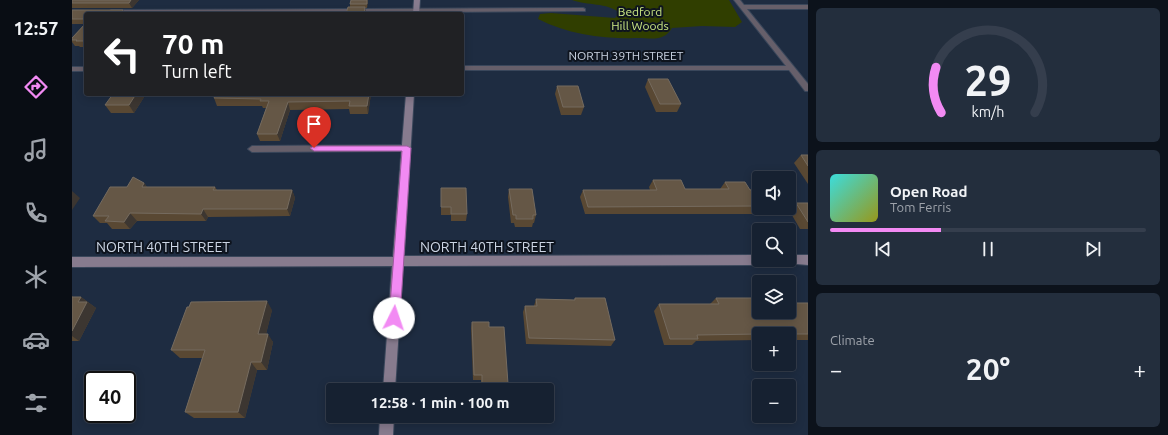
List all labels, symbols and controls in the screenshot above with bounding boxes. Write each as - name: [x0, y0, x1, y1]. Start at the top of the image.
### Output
- park label: Bedford Hill Woods: [611, 5, 669, 32]
- text: 12:57: [13, 18, 59, 38]
- icon: left: [96, 28, 148, 80]
- text: 70 m: [162, 28, 224, 59]
- street label: NORTH 39TH STREET: [568, 49, 684, 62]
- text: 29: [965, 57, 1011, 104]
- text: Turn left: [162, 61, 232, 81]
- icon: directions: [22, 73, 50, 101]
- text: km/h: [972, 104, 1004, 120]
- pin: [297, 107, 331, 148]
- icon: arrive: [303, 113, 325, 135]
- icon: music: [22, 136, 50, 164]
- map controls: [752, 171, 796, 423]
- button: sound: [752, 171, 796, 215]
- text: Open Road: [890, 183, 967, 200]
- icon: phone: [22, 199, 50, 227]
- text: Tom Ferris: [890, 200, 951, 214]
- button: search: [752, 223, 796, 267]
- icon: previous: [872, 238, 894, 260]
- icon: pause: [977, 238, 999, 260]
- icon: next: [1082, 238, 1104, 260]
- street label: NORTH 40TH STREET: [96, 239, 230, 255]
- street label: NORTH 40TH STREET: [420, 239, 554, 255]
- icon: climate: [22, 263, 50, 291]
- button: layers: [752, 275, 796, 319]
- position arrow: [373, 297, 415, 339]
- icon: car: [22, 326, 50, 354]
- button: +: [752, 327, 796, 371]
- text: Climate: [830, 333, 875, 347]
- text: 20°: [966, 352, 1010, 386]
- text: −: [830, 357, 842, 382]
- text: +: [1134, 357, 1146, 382]
- speed limit sign: 40: [84, 371, 136, 423]
- button: −: [752, 379, 796, 423]
- icon: filters: [22, 389, 50, 417]
- text: 12:58 · 1 min · 100 m: [371, 394, 509, 411]

